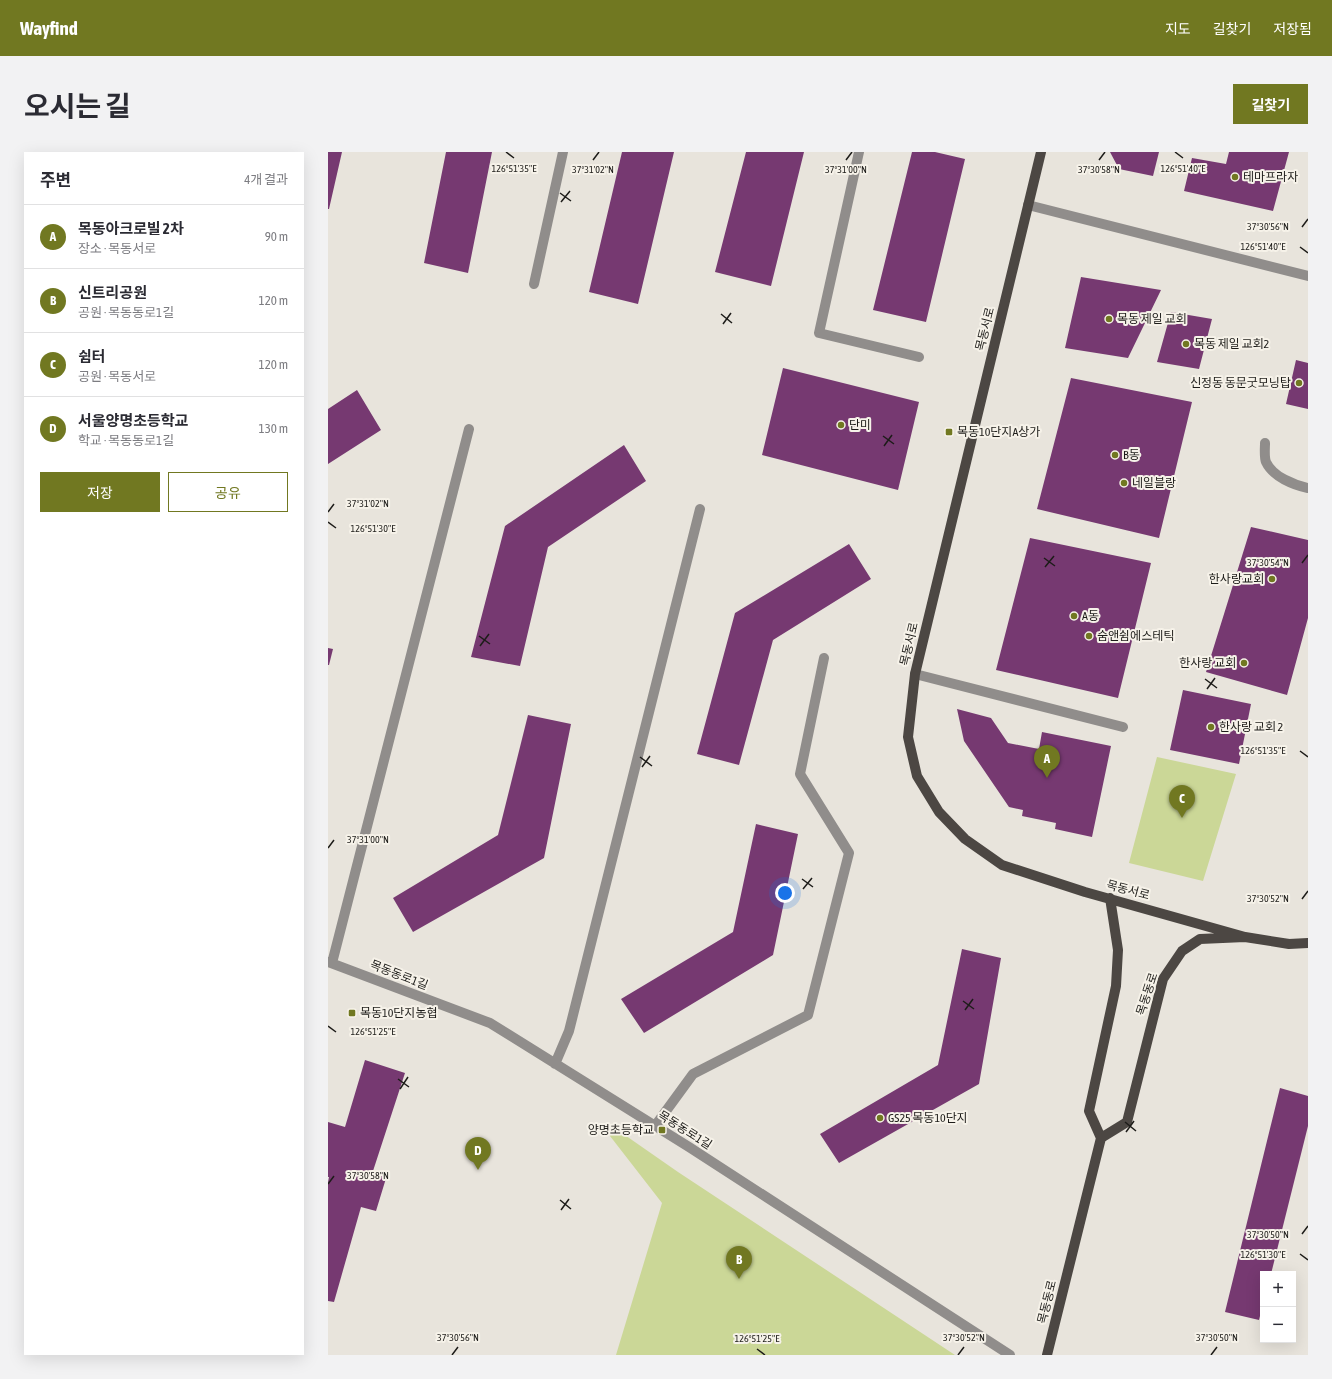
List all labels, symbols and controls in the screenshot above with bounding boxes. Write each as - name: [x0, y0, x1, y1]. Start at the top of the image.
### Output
- text: Wayfind: [20, 17, 78, 39]
- text: 지도: [1165, 21, 1191, 37]
- text: 길찾기: [1213, 21, 1251, 37]
- text: 저장됨: [1273, 21, 1312, 37]
- button: 길찾기: [1233, 84, 1308, 124]
- text: 오시는 길: [24, 90, 131, 122]
- text: 126°51'35"E: [492, 163, 537, 174]
- text: 126°51'40"E: [1161, 163, 1206, 174]
- text: 37°31'02"N: [572, 164, 614, 175]
- text: 37°31'00"N: [825, 164, 867, 175]
- text: 37°30'58"N: [1078, 164, 1120, 175]
- text: 주변: [40, 170, 71, 190]
- place label: 테마프라자: [1243, 170, 1298, 184]
- text: 4개 결과: [244, 172, 288, 187]
- marker: 테마프라자: [1230, 172, 1240, 182]
- text: 목동아크로빌 2차: [78, 220, 184, 237]
- text: 37°30'56"N: [1247, 221, 1289, 232]
- text: A: [50, 229, 56, 244]
- text: 90 m: [265, 229, 288, 244]
- text: 장소 · 목동서로: [78, 241, 156, 256]
- text: 126°51'40"E: [1241, 241, 1286, 252]
- text: 신트리공원: [78, 284, 147, 301]
- text: B: [50, 293, 56, 308]
- text: 120 m: [259, 293, 288, 308]
- text: 공원 · 목동동로1길: [78, 305, 174, 320]
- street label: 목동서로: [973, 306, 997, 352]
- place label: 목동 제일 교회: [1117, 312, 1187, 326]
- marker: 목동 제일 교회: [1104, 314, 1114, 324]
- place label: 목동 제일 교회2: [1194, 337, 1269, 351]
- marker: 목동 제일 교회2: [1181, 339, 1191, 349]
- text: 쉼터: [78, 348, 106, 365]
- text: C: [50, 357, 56, 372]
- text: 120 m: [259, 357, 288, 372]
- text: 공원 · 목동서로: [78, 369, 156, 384]
- place label: 신정동 동문굿모닝탑: [1190, 376, 1291, 390]
- marker: 신정동 동문굿모닝탑: [1294, 378, 1304, 388]
- text: 서울양명초등학교: [78, 412, 188, 429]
- place label: 단미: [849, 418, 871, 432]
- marker: 단미: [836, 420, 846, 430]
- text: D: [49, 421, 57, 436]
- text: 130 m: [259, 421, 288, 436]
- place label: 목동10단지A상가: [957, 425, 1040, 439]
- marker: 목동10단지A상가: [944, 427, 954, 437]
- text: 학교 · 목동동로1길: [78, 433, 174, 448]
- place label: B동: [1123, 448, 1140, 462]
- marker: B동: [1110, 450, 1120, 460]
- button: 저장: [40, 472, 160, 512]
- button: 공유: [168, 472, 288, 512]
- place label: 네일블랑: [1132, 476, 1176, 490]
- marker: 네일블랑: [1119, 478, 1129, 488]
- text: 37°31'02"N: [347, 498, 389, 509]
- text: 126°51'30"E: [351, 523, 396, 534]
- text: 37°30'54"N: [1247, 557, 1289, 568]
- place label: 한사랑교회: [1209, 572, 1264, 586]
- marker: 한사랑교회: [1267, 574, 1277, 584]
- place label: A동: [1082, 609, 1099, 623]
- marker: A동: [1069, 611, 1079, 621]
- street label: 목동서로: [897, 621, 921, 667]
- place label: 숨앤쉼에스테틱: [1097, 629, 1174, 643]
- marker: 숨앤쉼에스테틱: [1084, 631, 1094, 641]
- place label: 한사랑 교회: [1179, 656, 1236, 670]
- marker: 한사랑 교회: [1239, 658, 1249, 668]
- place label: 한사랑 교회 2: [1219, 720, 1283, 734]
- marker: 한사랑 교회 2: [1206, 722, 1216, 732]
- pin: A: [1034, 745, 1060, 778]
- text: 126°51'35"E: [1241, 745, 1286, 756]
- pin: C: [1169, 785, 1195, 818]
- text: 37°31'00"N: [347, 834, 389, 845]
- street label: 목동서로: [1105, 878, 1151, 902]
- your location: [775, 883, 795, 903]
- text: 37°30'52"N: [1247, 893, 1289, 904]
- street label: 목동동로1길: [368, 958, 430, 992]
- street label: 목동동로: [1134, 971, 1160, 1017]
- place label: 목동10단지농협: [360, 1006, 438, 1020]
- marker: 목동10단지농협: [347, 1008, 357, 1018]
- text: 126°51'25"E: [351, 1026, 396, 1037]
- street label: 목동동로1길: [655, 1108, 715, 1152]
- place label: GS25 목동10단지: [888, 1111, 968, 1125]
- marker: GS25 목동10단지: [875, 1113, 885, 1123]
- place label: 양명초등학교: [588, 1123, 654, 1137]
- marker: 양명초등학교: [657, 1125, 667, 1135]
- pin: D: [465, 1137, 491, 1170]
- text: 37°30'58"N: [347, 1170, 389, 1181]
- text: 37°30'50"N: [1247, 1229, 1289, 1240]
- pin: B: [726, 1246, 752, 1279]
- text: 126°51'30"E: [1241, 1249, 1286, 1260]
- map controls: [1260, 1271, 1296, 1343]
- button: +: [1260, 1271, 1296, 1307]
- street label: 목동동로: [1035, 1279, 1059, 1325]
- button: −: [1260, 1307, 1296, 1343]
- text: 37°30'56"N: [437, 1332, 479, 1343]
- text: 37°30'52"N: [943, 1332, 985, 1343]
- text: 37°30'50"N: [1196, 1332, 1238, 1343]
- text: 126°51'25"E: [735, 1333, 780, 1344]

